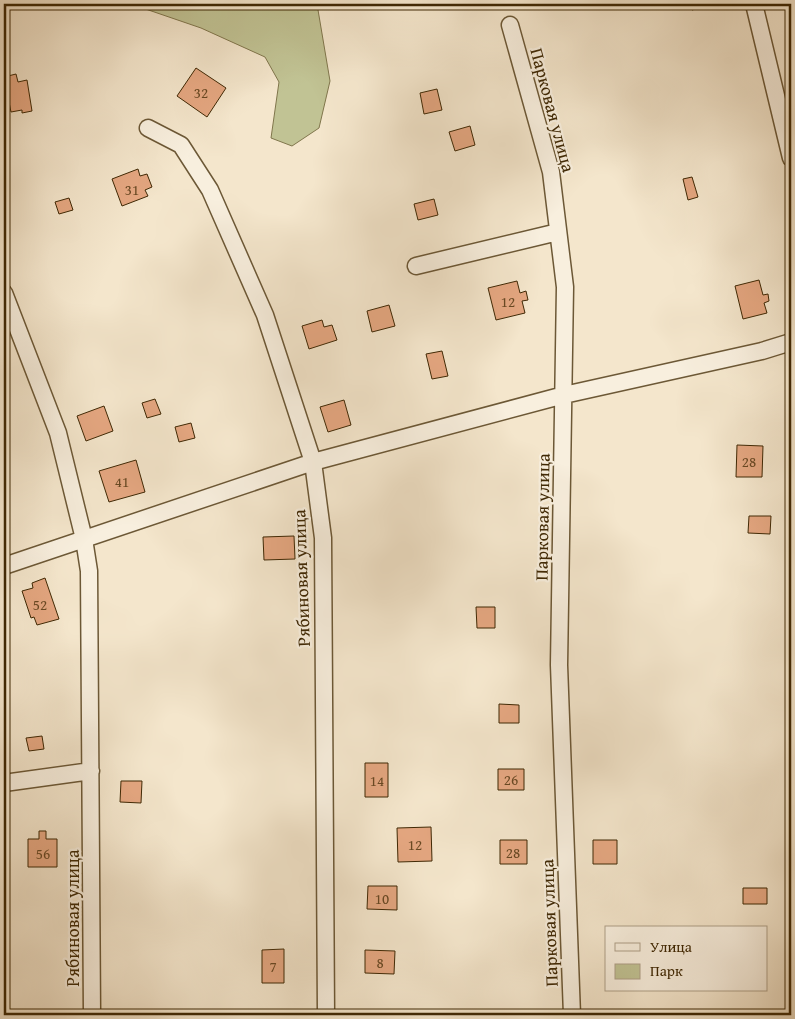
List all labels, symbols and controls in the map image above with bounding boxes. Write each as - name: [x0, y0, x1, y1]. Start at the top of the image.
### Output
- street label: Парковая улица: [523, 45, 583, 175]
- house number: 32: [194, 82, 208, 103]
- house number: 31: [125, 179, 139, 200]
- house number: 12: [501, 291, 515, 312]
- house number: 28: [742, 451, 756, 472]
- street label: Парковая улица: [527, 453, 557, 581]
- house number: 41: [115, 471, 129, 492]
- street label: Рябиновая улица: [285, 508, 317, 647]
- house number: 52: [33, 594, 47, 615]
- house number: 26: [504, 769, 518, 790]
- house number: 14: [370, 770, 384, 791]
- house number: 12: [408, 834, 422, 855]
- house number: 28: [506, 842, 520, 863]
- house number: 56: [36, 843, 50, 864]
- street label: Рябиновая улица: [59, 849, 86, 987]
- street label: Парковая улица: [533, 858, 565, 987]
- house number: 10: [375, 888, 389, 909]
- legend: [605, 926, 768, 992]
- text: Улица: [650, 936, 693, 957]
- house number: 8: [376, 952, 384, 973]
- house number: 7: [269, 956, 277, 977]
- text: Парк: [650, 960, 683, 981]

